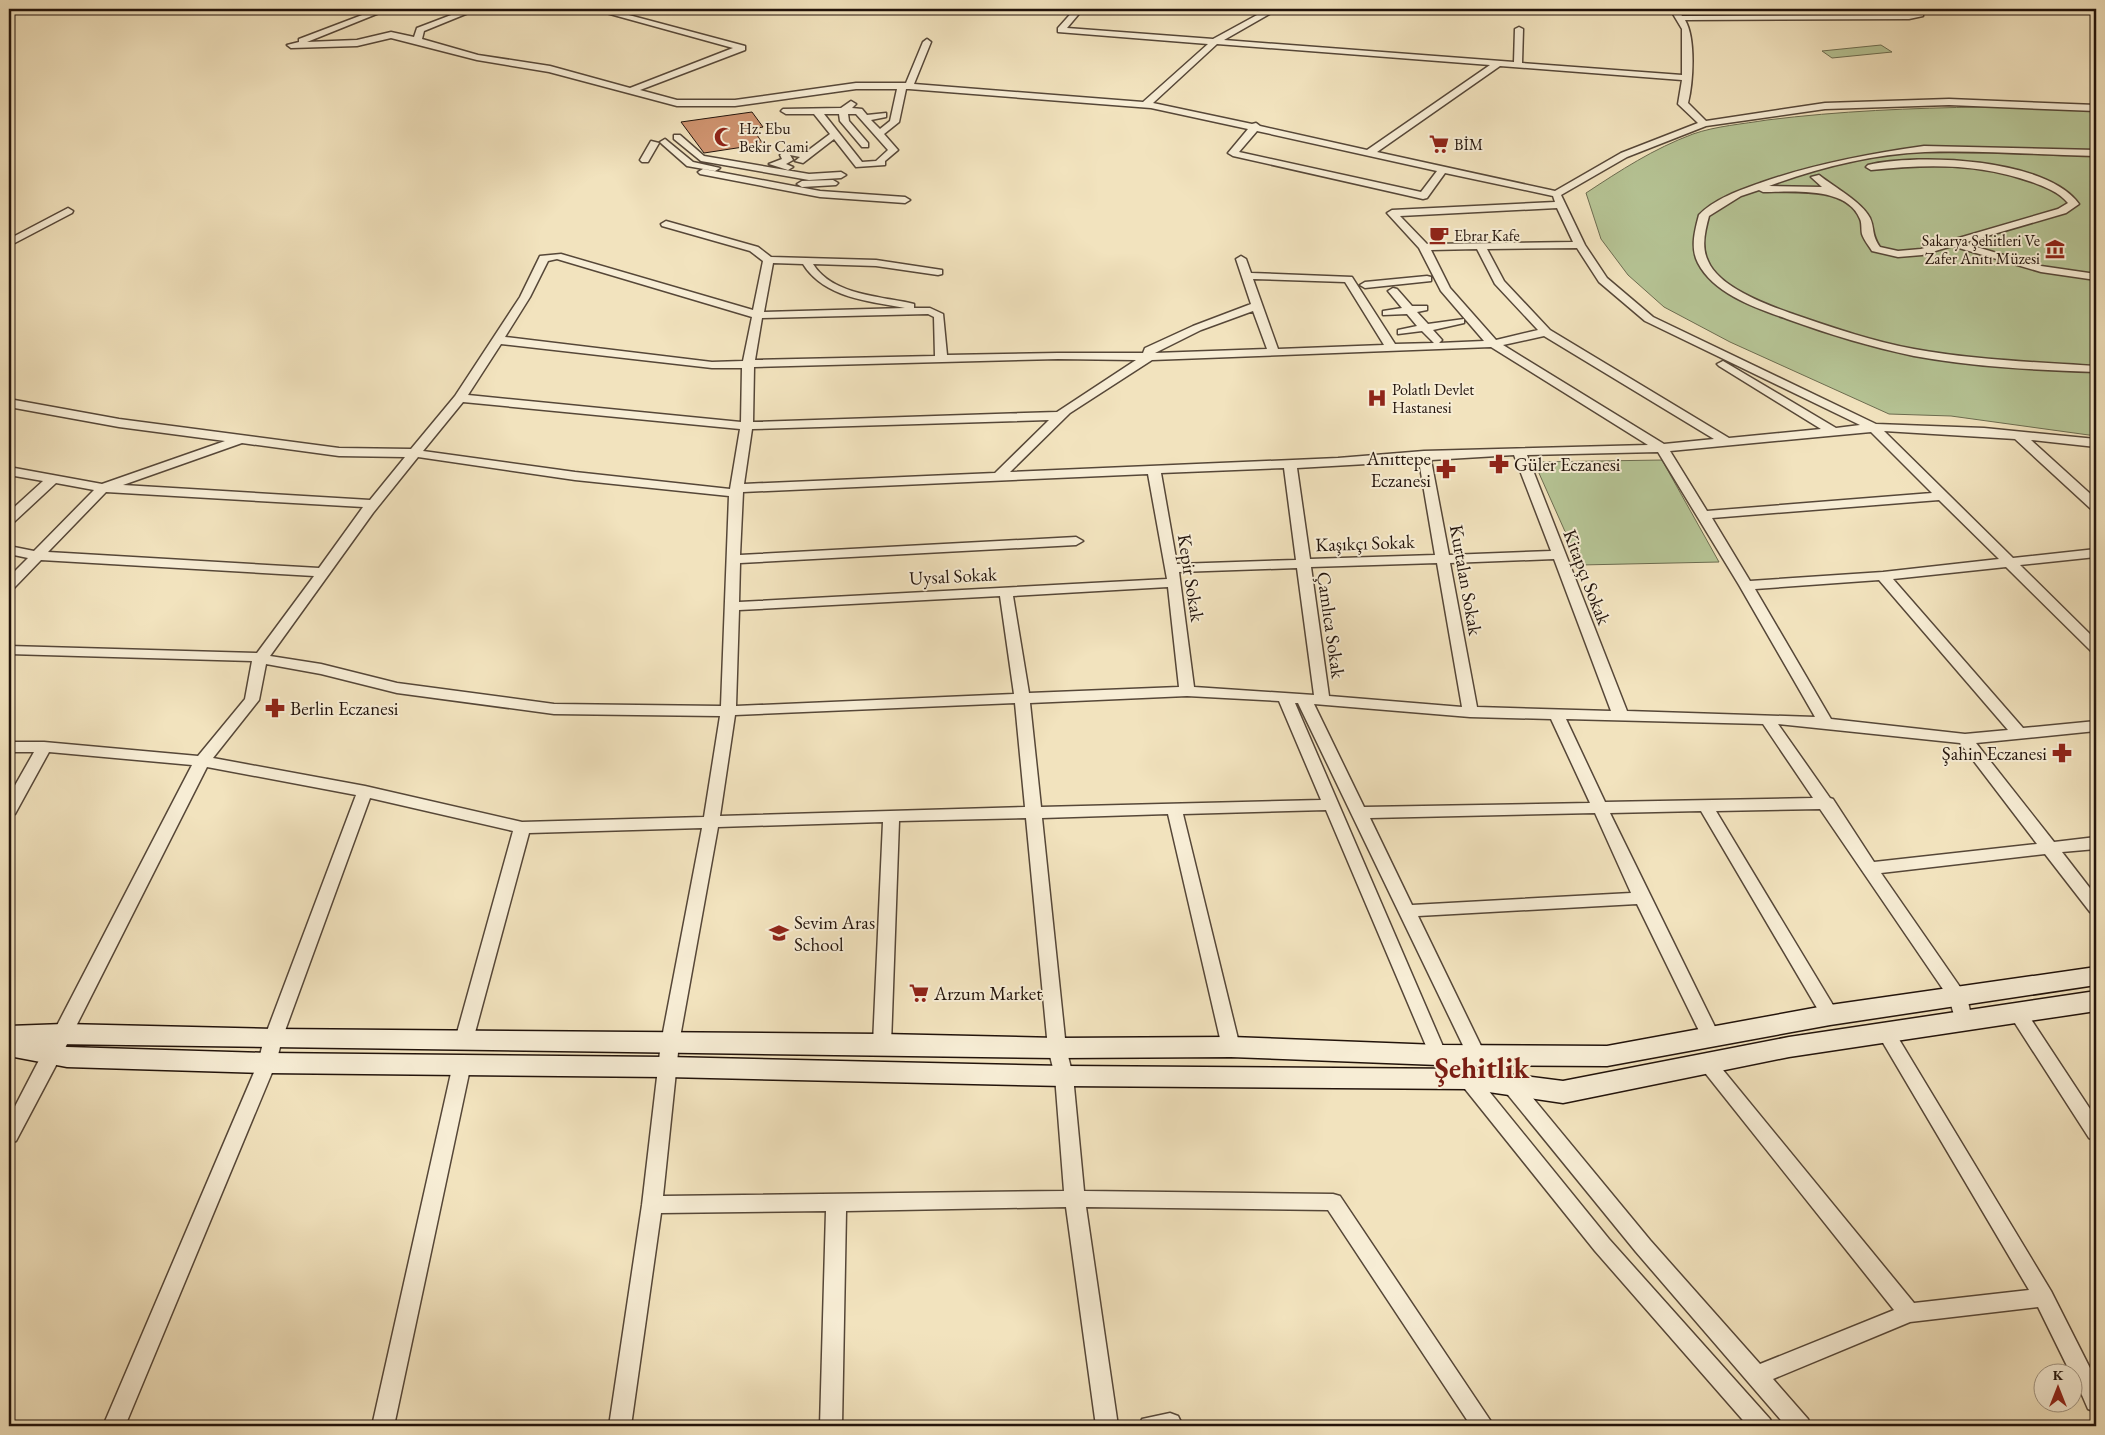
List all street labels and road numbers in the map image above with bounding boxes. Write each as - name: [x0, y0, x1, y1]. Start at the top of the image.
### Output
- street label: Kurtalan Sokak: [1444, 523, 1488, 638]
- street label: Kitapçı Sokak: [1557, 526, 1617, 629]
- street label: Kaşıkçı Sokak: [1315, 529, 1416, 557]
- street label: Kepir Sokak: [1172, 532, 1210, 625]
- street label: Uysal Sokak: [909, 561, 999, 591]
- street label: Çamlıca Sokak: [1311, 570, 1351, 681]

